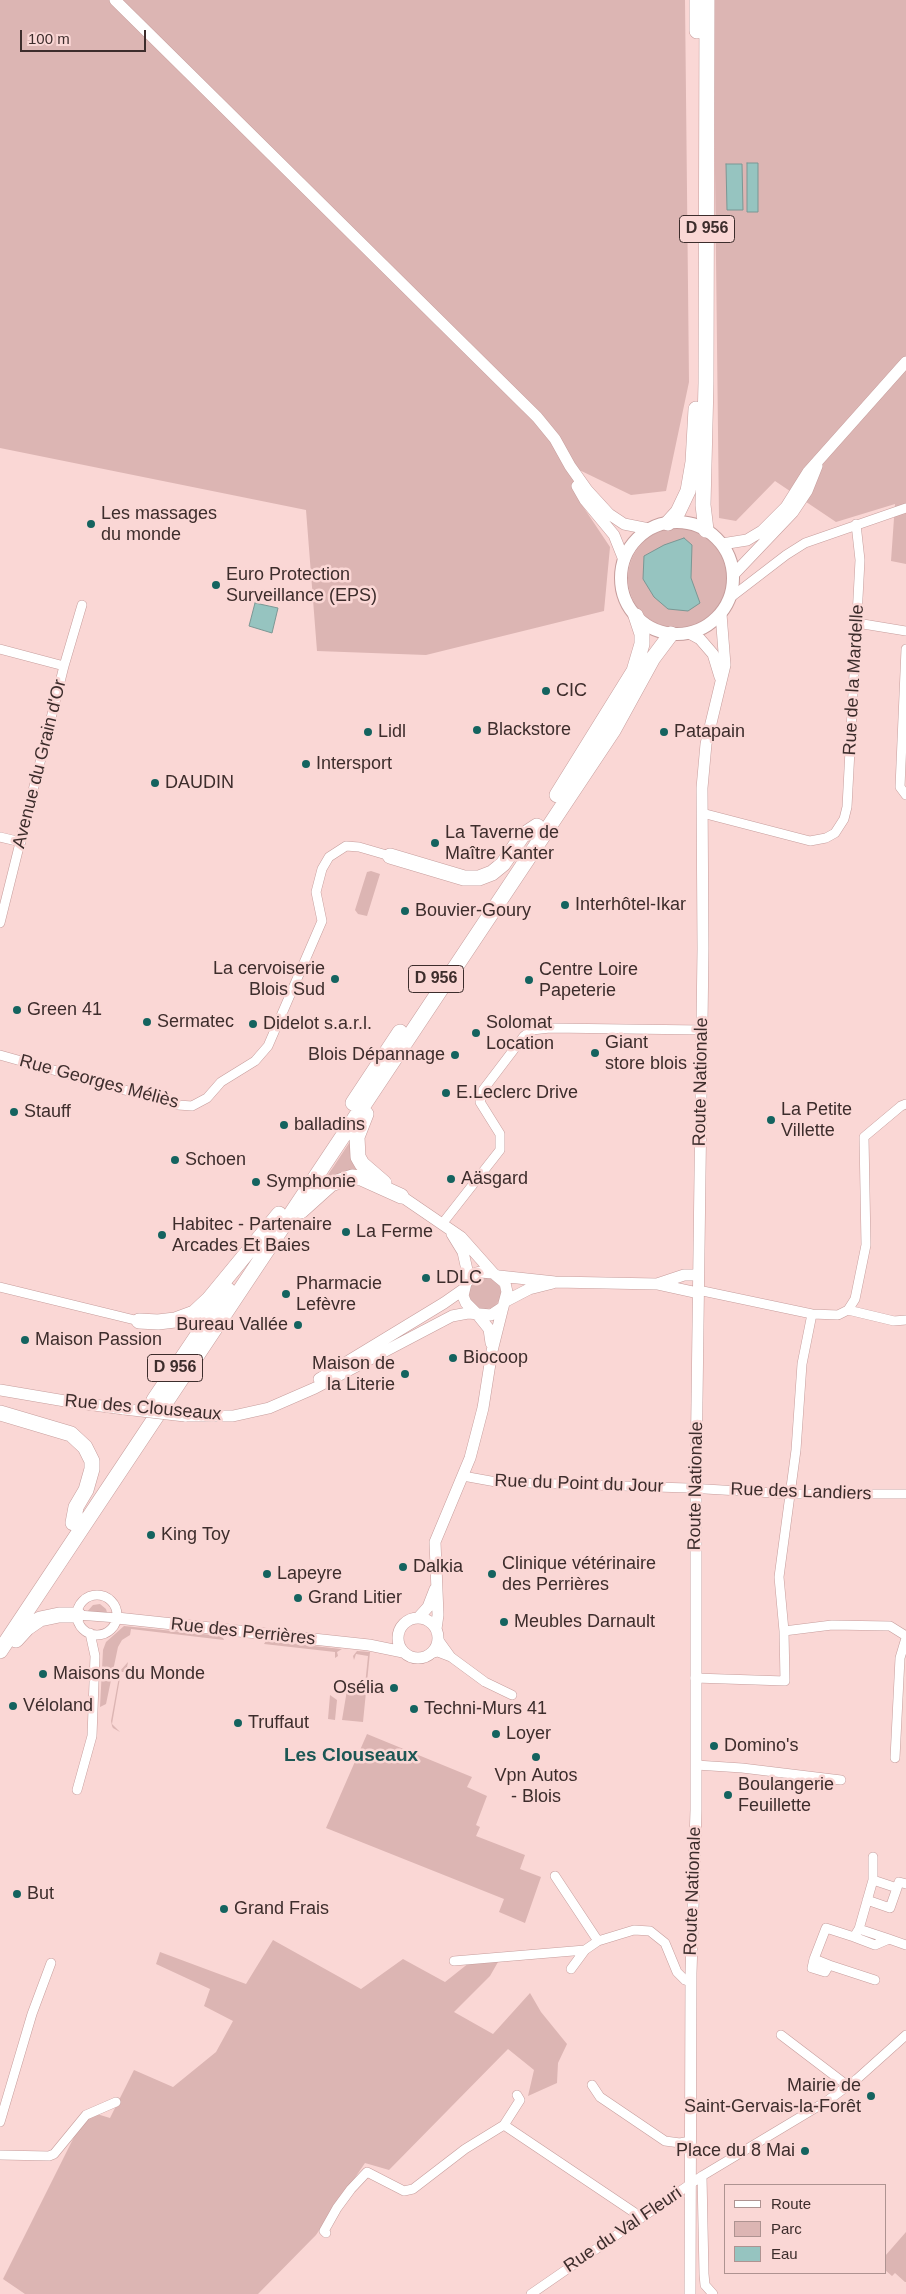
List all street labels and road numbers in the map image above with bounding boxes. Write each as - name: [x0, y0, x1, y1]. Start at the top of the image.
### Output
- road number: D 956: [680, 215, 734, 242]
- street label: Rue de la Mardelle: [839, 604, 869, 756]
- street label: Avenue du Grain d'Or: [9, 677, 71, 851]
- road number: D 956: [408, 966, 464, 992]
- street label: Route Nationale: [689, 1017, 713, 1147]
- street label: Rue Georges Méliès: [17, 1050, 181, 1114]
- road number: D 956: [148, 1355, 202, 1382]
- street label: Rue des Clouseaux: [64, 1390, 222, 1426]
- street label: Route Nationale: [684, 1421, 708, 1551]
- street label: Rue du Point du Jour: [494, 1470, 664, 1498]
- street label: Rue des Landiers: [730, 1479, 872, 1505]
- street label: Rue des Perrières: [170, 1614, 316, 1650]
- street label: Route Nationale: [680, 1826, 706, 1956]
- street label: Rue du Val Fleuri: [560, 2183, 686, 2277]

